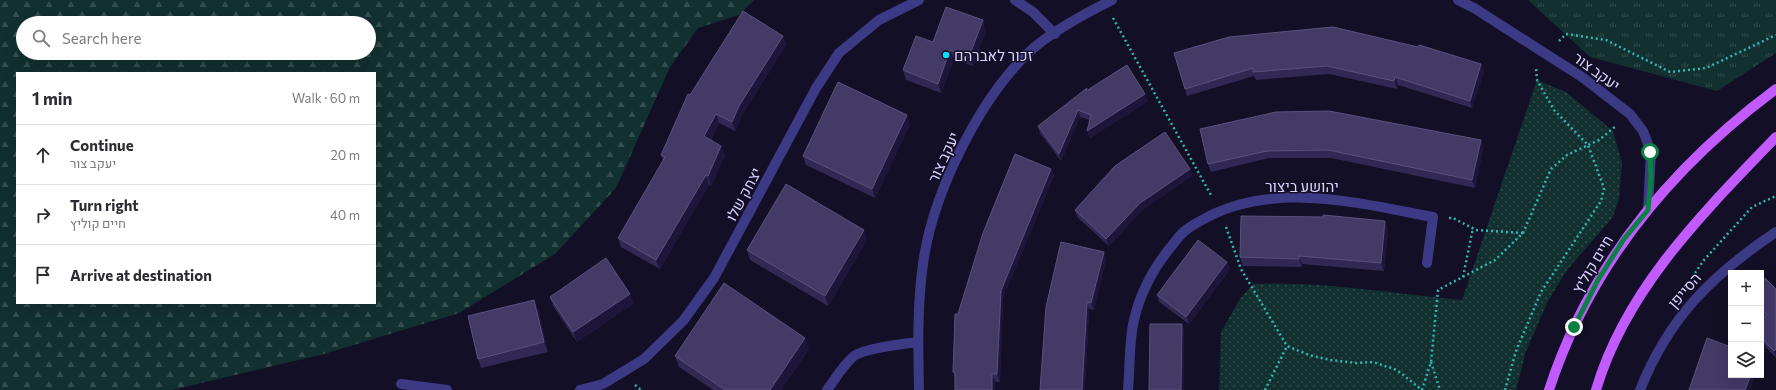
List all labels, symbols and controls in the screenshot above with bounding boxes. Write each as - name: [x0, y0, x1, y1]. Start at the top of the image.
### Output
- search box: [16, 16, 376, 60]
- icon: search: [30, 27, 52, 49]
- text: Search here: [62, 29, 141, 47]
- place label: זכור לאברהם: [954, 46, 1033, 64]
- street label: יעקב צור: [1570, 48, 1624, 94]
- marker: זכור לאברהם: [941, 50, 951, 60]
- text: 1 min: [32, 88, 72, 109]
- text: Walk · 60 m: [292, 90, 360, 106]
- street label: יעקב צור: [924, 129, 962, 185]
- text: Continue: [70, 136, 134, 154]
- route start: [1641, 143, 1659, 161]
- icon: ahead: [32, 144, 54, 166]
- text: 20 m: [331, 147, 360, 163]
- text: יעקב צור: [70, 155, 116, 171]
- street label: יצחק שלו: [721, 164, 765, 224]
- street label: יהושע ביצור: [1265, 177, 1339, 195]
- text: Turn right: [70, 196, 139, 214]
- icon: right: [32, 204, 54, 226]
- text: 40 m: [330, 207, 360, 223]
- text: חיים קוליץ: [70, 215, 126, 231]
- street label: חיים קוליץ: [1568, 232, 1616, 296]
- icon: arrive: [32, 264, 54, 286]
- text: Arrive at destination: [70, 266, 212, 284]
- street label: הסייפן: [1664, 269, 1704, 311]
- map controls: [1728, 270, 1764, 378]
- button: +: [1728, 270, 1764, 306]
- button: −: [1728, 306, 1764, 342]
- route end: [1565, 318, 1583, 336]
- button: layers: [1728, 342, 1764, 378]

